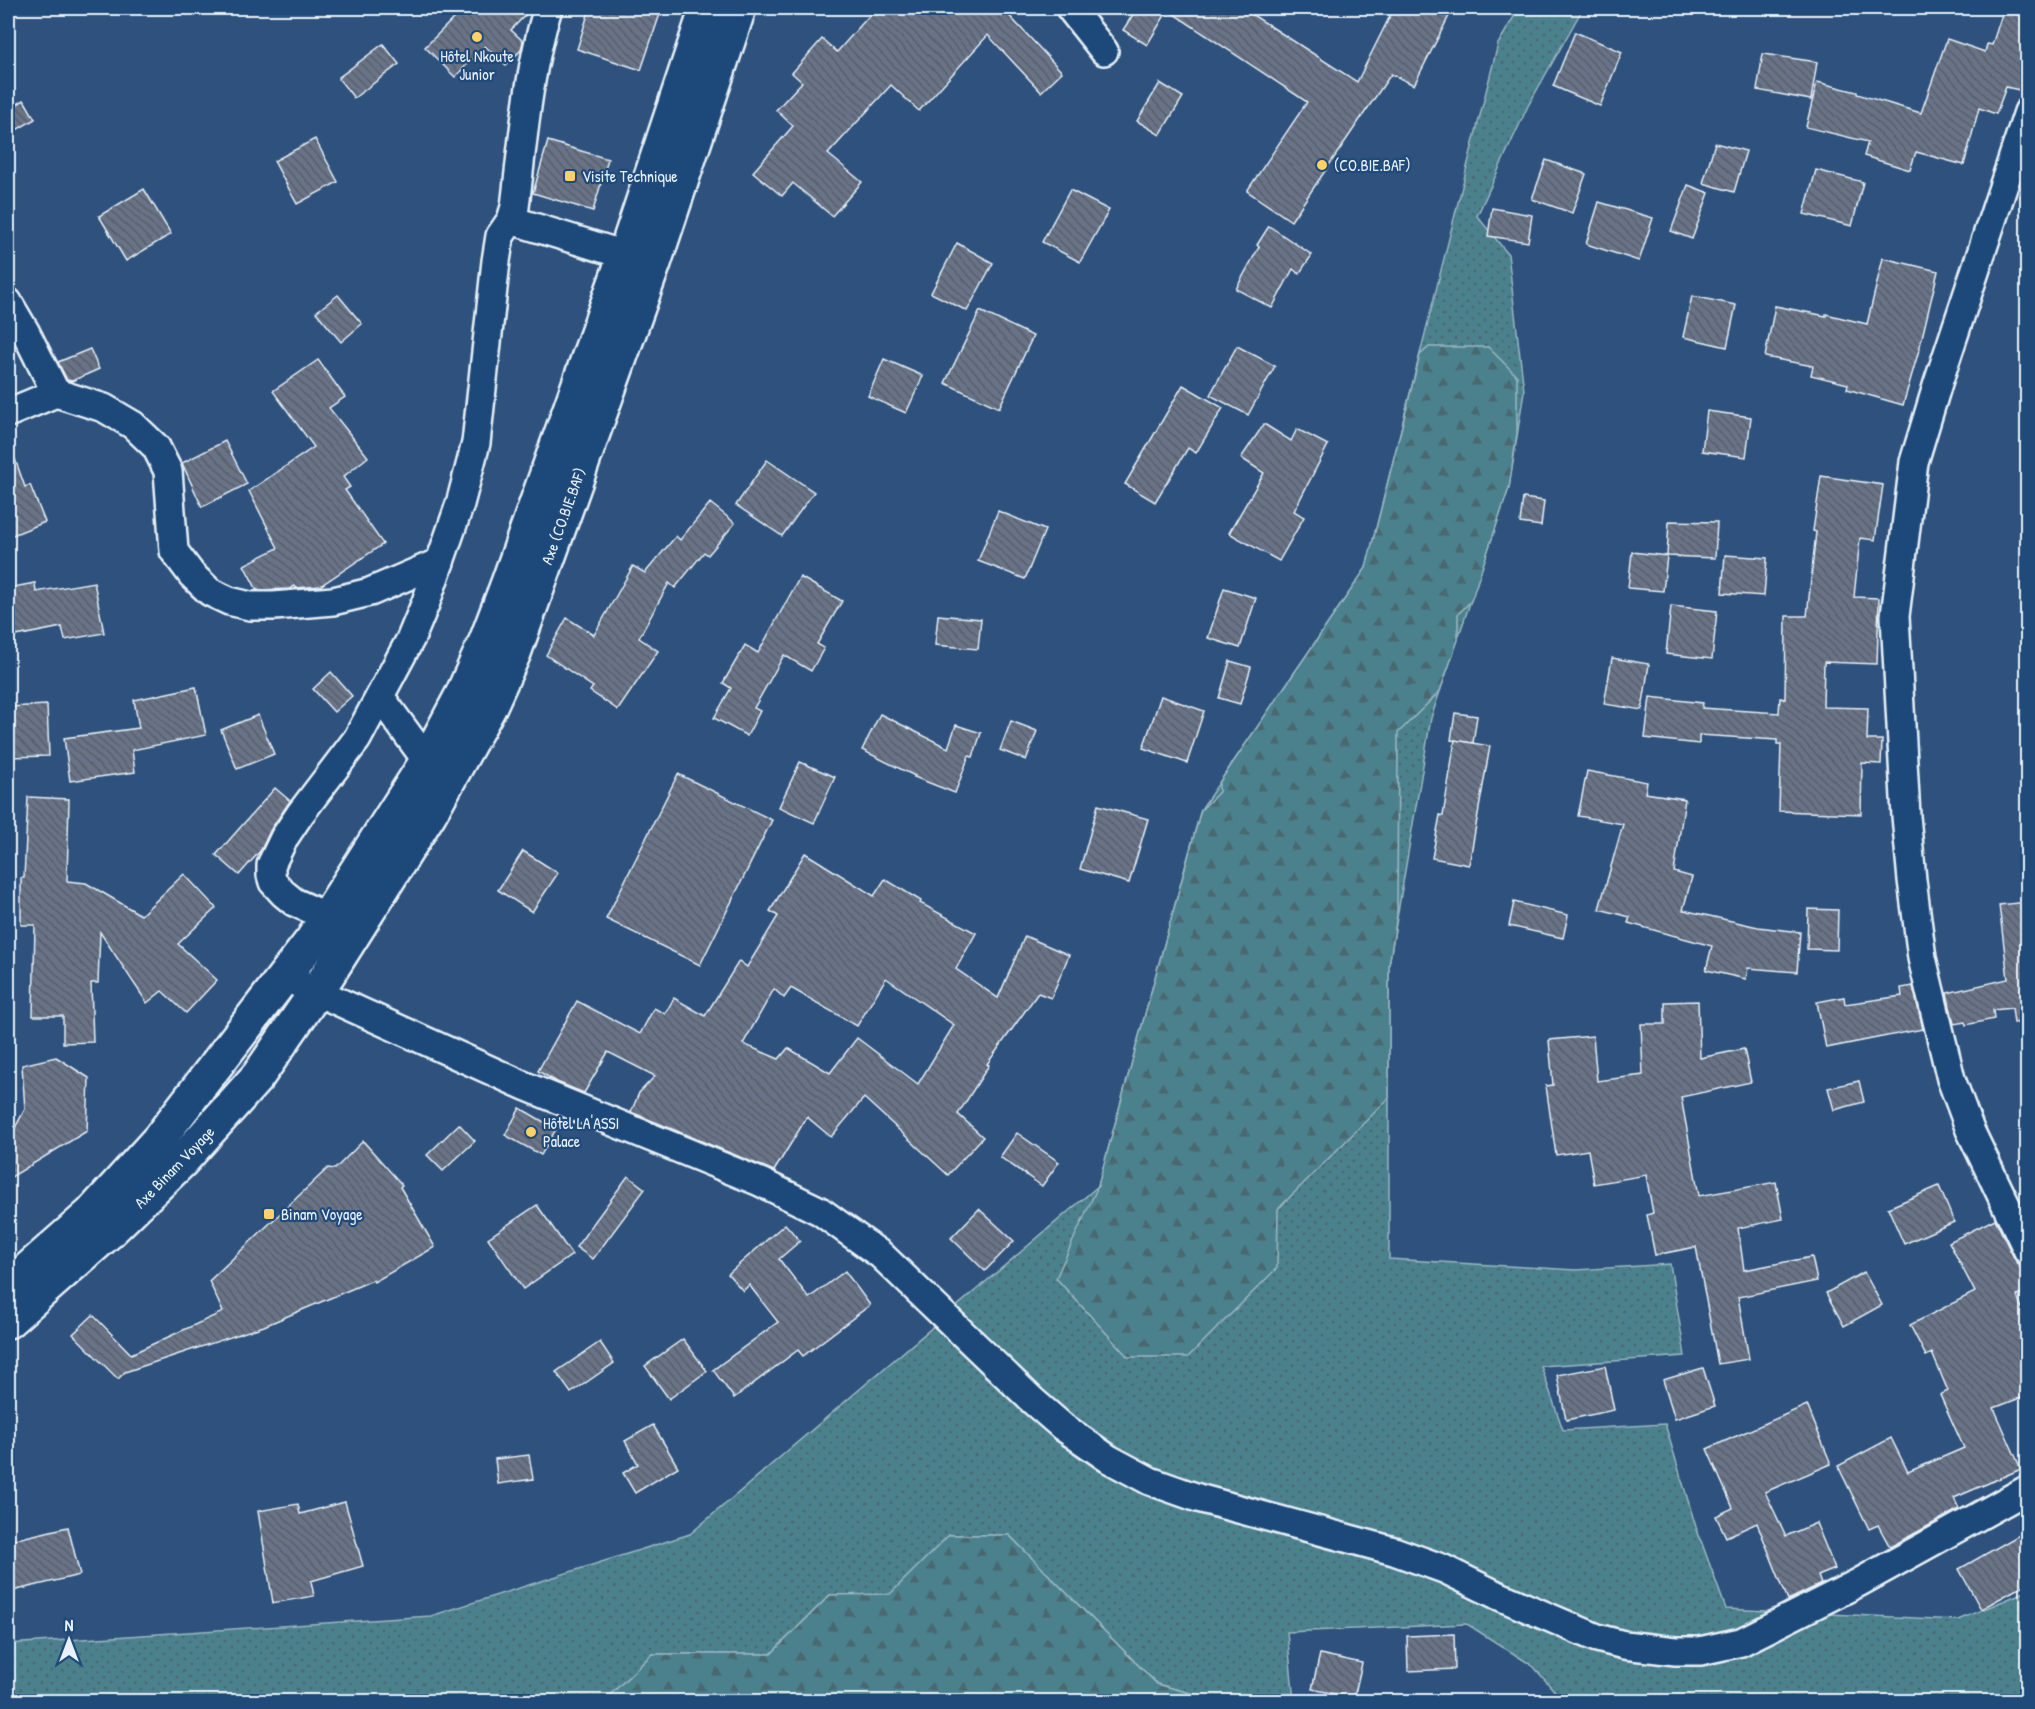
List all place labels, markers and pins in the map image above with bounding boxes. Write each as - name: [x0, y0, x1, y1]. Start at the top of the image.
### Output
- marker: Hôtel Nkoute Junior: [470, 30, 484, 44]
- place label: Hôtel Nkoute Junior: [440, 45, 514, 85]
- place label: (CO.BIE.BAF): [1334, 154, 1411, 176]
- marker: (CO.BIE.BAF): [1315, 158, 1329, 172]
- place label: Visite Technique: [582, 165, 678, 187]
- marker: Visite Technique: [563, 169, 577, 183]
- place label: Hôtel LA'ASSI Palace: [543, 1112, 619, 1152]
- marker: Hôtel LA'ASSI Palace: [524, 1125, 538, 1139]
- place label: Binam Voyage: [281, 1203, 363, 1225]
- marker: Binam Voyage: [262, 1207, 276, 1221]

